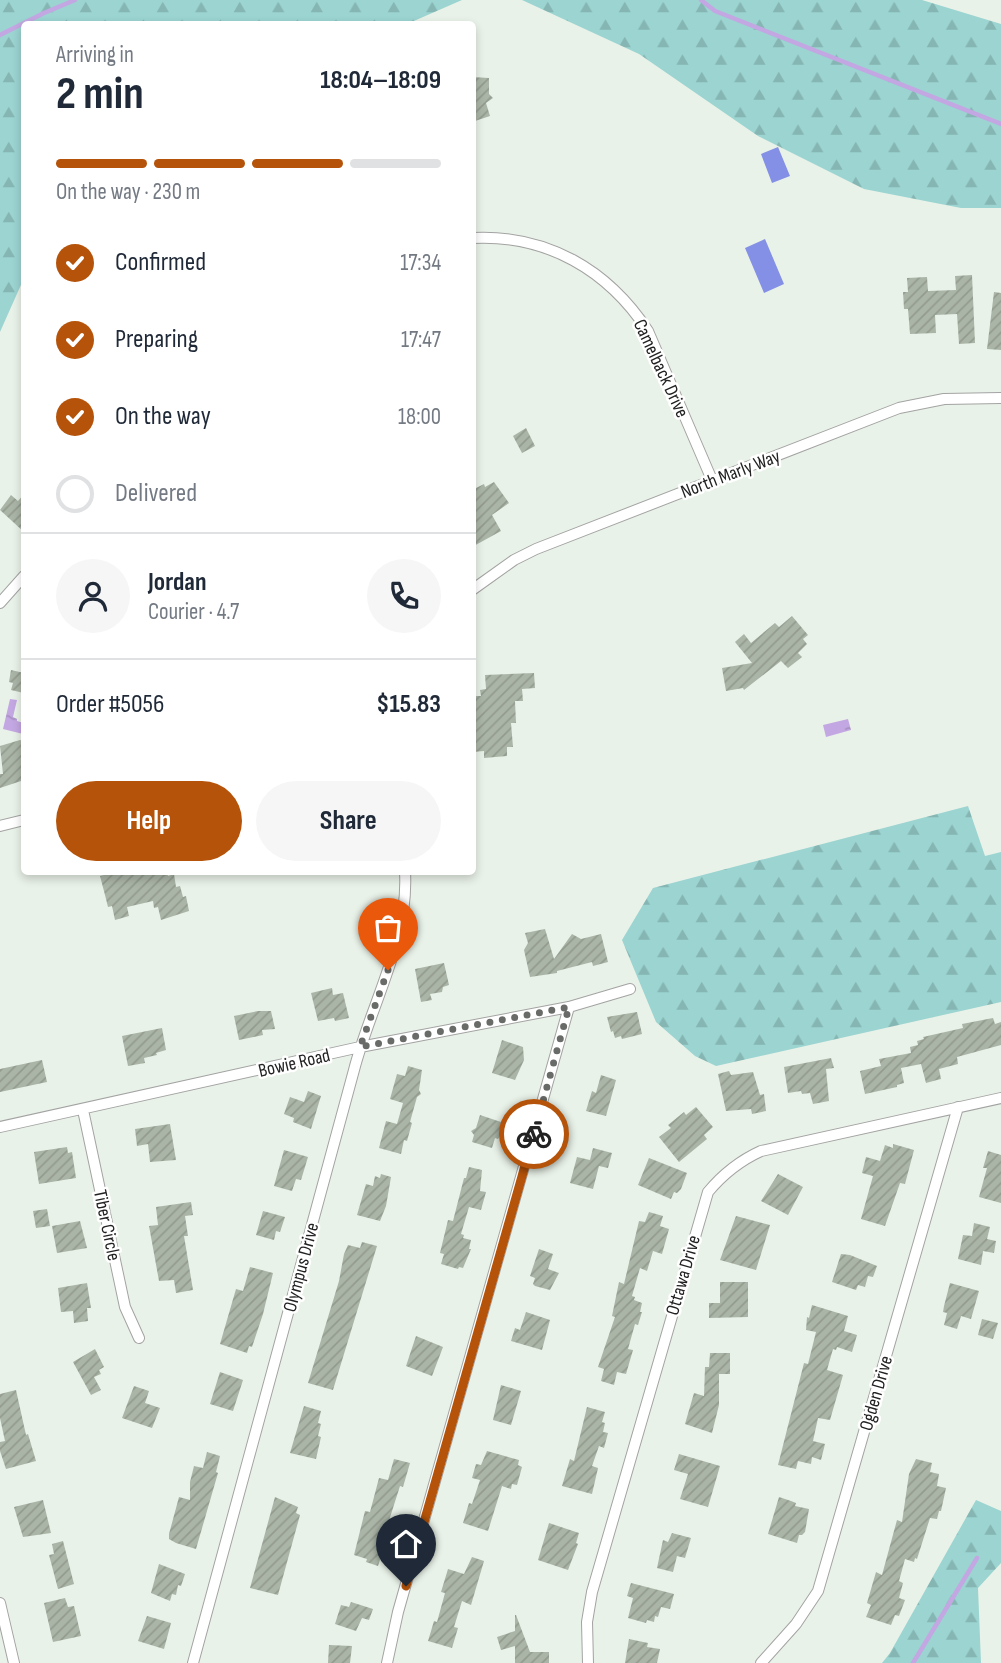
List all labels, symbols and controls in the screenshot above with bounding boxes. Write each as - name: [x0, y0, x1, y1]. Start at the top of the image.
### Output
- text: Arriving in: [56, 41, 134, 69]
- text: 18:04–18:09: [320, 65, 441, 96]
- text: 2 min: [56, 67, 144, 122]
- text: On the way · 230 m: [56, 178, 200, 206]
- icon: check: [56, 244, 94, 282]
- text: Confirmed: [115, 247, 206, 278]
- text: 17:34: [400, 249, 441, 277]
- street label: Camelback Drive: [628, 316, 693, 421]
- icon: check: [56, 321, 94, 359]
- text: Preparing: [115, 324, 198, 355]
- text: 17:47: [401, 326, 441, 354]
- icon: check: [56, 398, 94, 436]
- text: On the way: [115, 401, 211, 432]
- text: 18:00: [398, 403, 441, 431]
- street label: North Marly Way: [678, 445, 784, 504]
- text: Delivered: [115, 478, 197, 509]
- button: person: [56, 559, 130, 633]
- button: phone: [367, 559, 441, 633]
- text: Jordan: [148, 567, 206, 598]
- text: Courier · 4.7: [148, 598, 239, 626]
- text: Order #5056: [56, 689, 164, 720]
- text: $15.83: [376, 689, 441, 720]
- button: Help: [56, 781, 242, 861]
- button: Share: [256, 781, 441, 861]
- pin: [358, 898, 418, 970]
- icon: bag: [369, 909, 407, 947]
- street label: Bowie Road: [256, 1044, 332, 1083]
- courier: [499, 1099, 569, 1169]
- icon: bike: [515, 1115, 553, 1153]
- street label: Tiber Circle: [88, 1188, 125, 1263]
- street label: Olympus Drive: [279, 1220, 324, 1314]
- street label: Ottawa Drive: [661, 1233, 706, 1318]
- street label: Ogden Drive: [855, 1353, 898, 1433]
- pin: [376, 1514, 436, 1586]
- icon: home: [387, 1525, 425, 1563]

